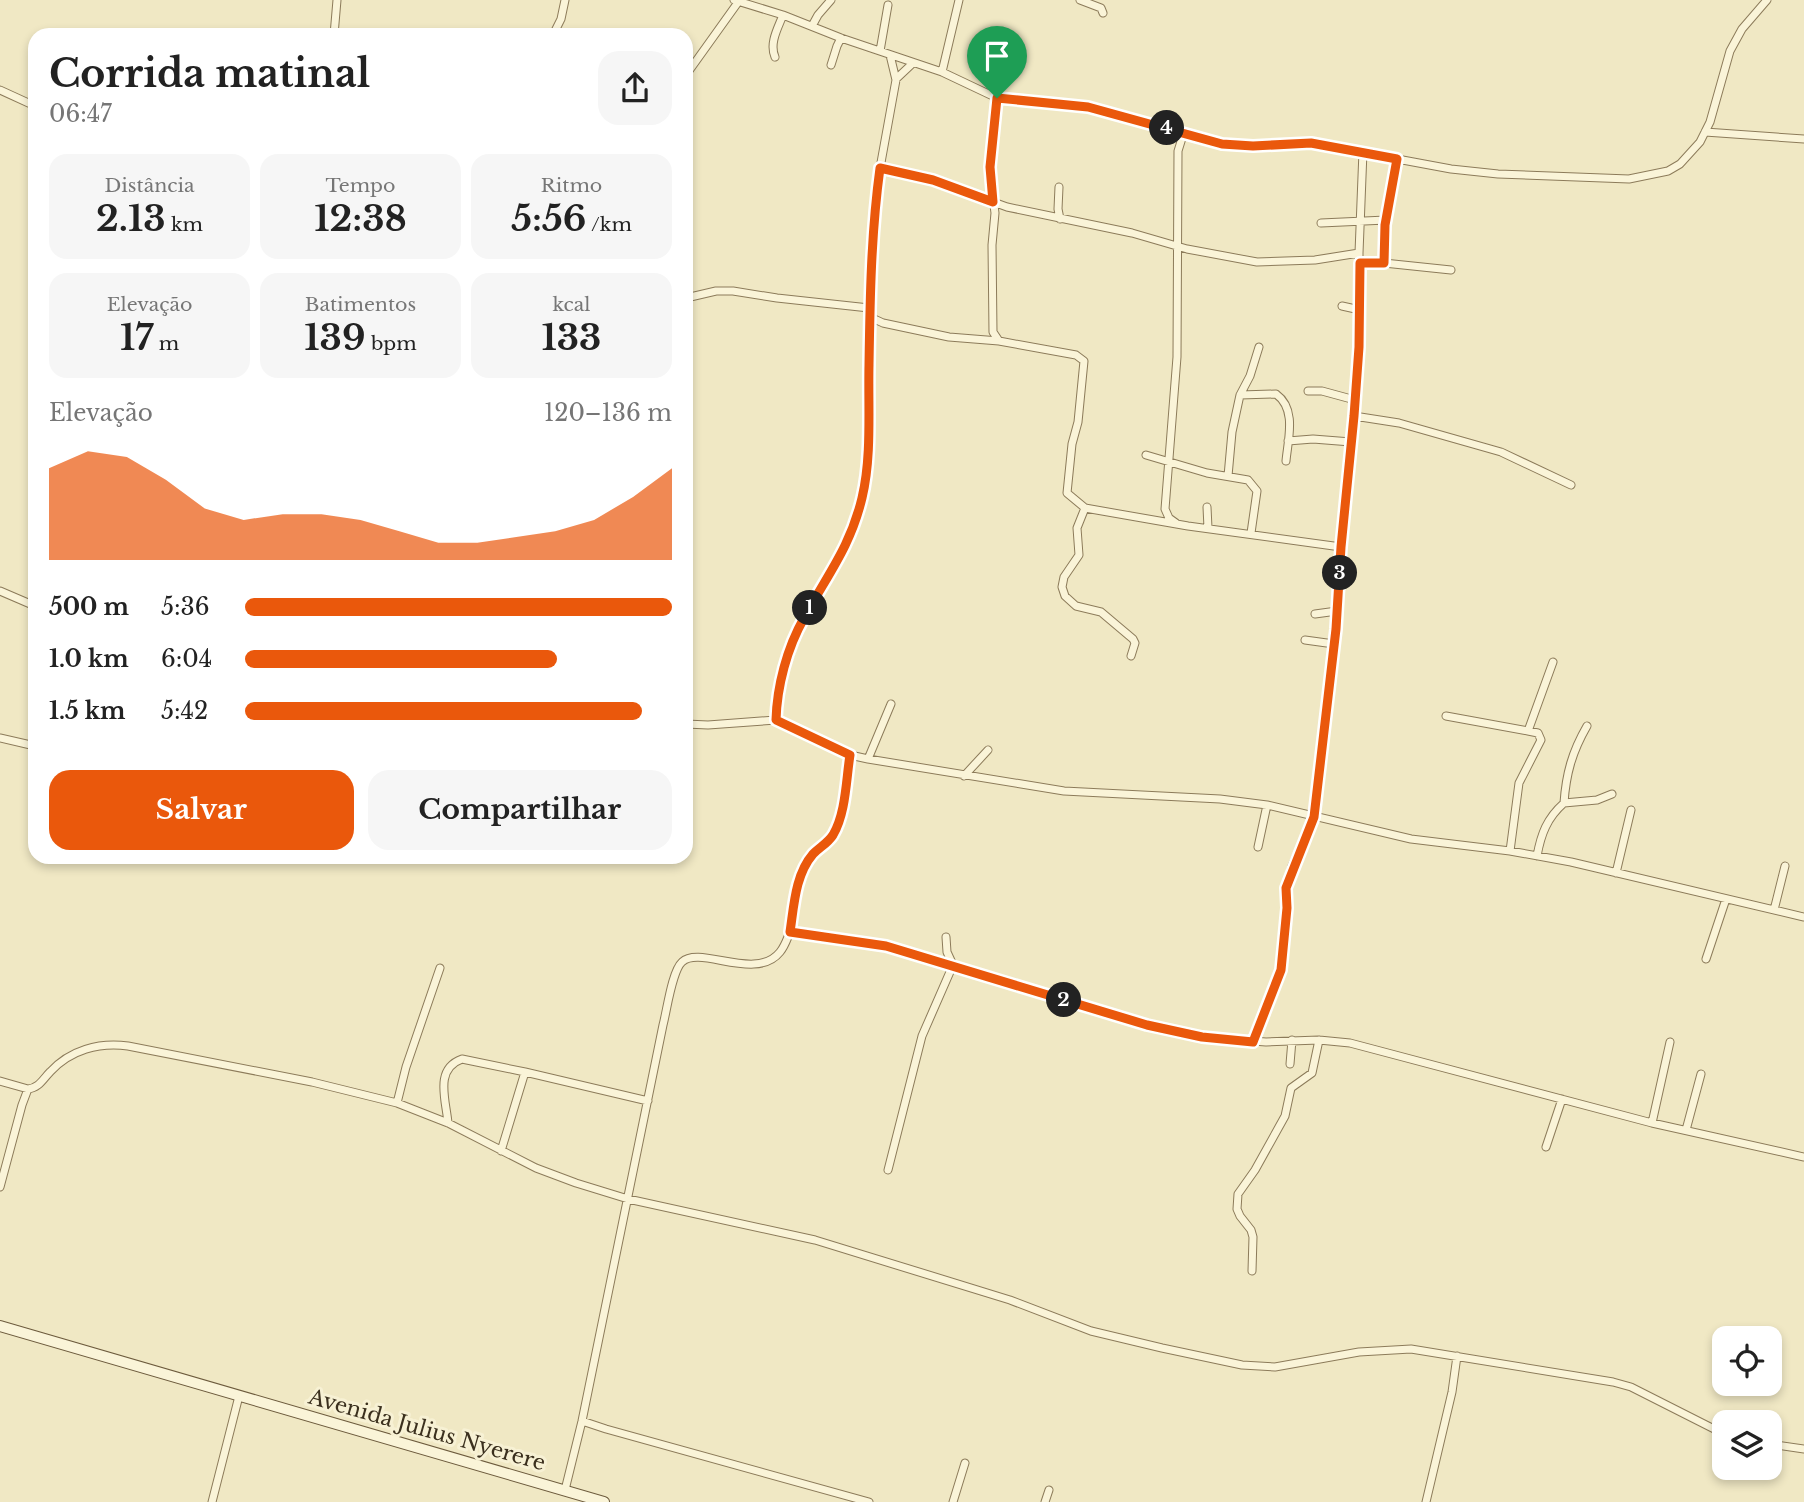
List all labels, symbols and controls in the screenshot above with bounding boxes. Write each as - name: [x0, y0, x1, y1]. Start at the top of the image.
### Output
- pin: [967, 26, 1027, 98]
- icon: arrive: [978, 37, 1016, 75]
- text: Corrida matinal: [49, 50, 370, 97]
- button: share: [598, 51, 672, 125]
- text: 06:47: [49, 100, 112, 128]
- pin: 4: [1150, 110, 1184, 146]
- text: 4: [1160, 116, 1173, 139]
- text: Distância: [105, 174, 194, 197]
- text: Tempo: [326, 174, 395, 197]
- text: Ritmo: [541, 174, 602, 197]
- text: 2.13: [96, 197, 165, 240]
- text: 12:38: [314, 197, 407, 240]
- text: 5:56: [511, 197, 586, 240]
- text: km: [165, 213, 203, 236]
- text: /km: [586, 213, 632, 236]
- text: Elevação: [107, 293, 192, 316]
- text: Batimentos: [305, 293, 416, 316]
- text: kcal: [553, 293, 590, 316]
- text: 17: [120, 316, 153, 359]
- text: 139: [304, 316, 365, 359]
- text: 133: [542, 316, 601, 359]
- text: m: [153, 332, 179, 355]
- text: bpm: [365, 332, 417, 355]
- text: Elevação: [49, 399, 153, 427]
- text: 120–136 m: [544, 399, 672, 427]
- pin: 3: [1322, 556, 1358, 590]
- text: 3: [1333, 561, 1346, 584]
- pin: 1: [792, 590, 828, 626]
- text: 500 m: [49, 593, 129, 621]
- text: 5:36: [161, 593, 210, 621]
- text: 1: [805, 596, 814, 619]
- text: 1.0 km: [49, 645, 129, 673]
- text: 6:04: [161, 645, 212, 673]
- text: 1.5 km: [49, 697, 126, 725]
- text: 5:42: [161, 697, 208, 725]
- button: Salvar: [49, 770, 354, 850]
- button: Compartilhar: [368, 770, 672, 850]
- pin: 2: [1046, 982, 1082, 1018]
- text: 2: [1057, 988, 1070, 1011]
- map controls: [1712, 1326, 1782, 1480]
- button: locate: [1712, 1326, 1782, 1396]
- street label: Avenida Julius Nyerere: [305, 1383, 548, 1476]
- button: layers: [1712, 1410, 1782, 1480]

